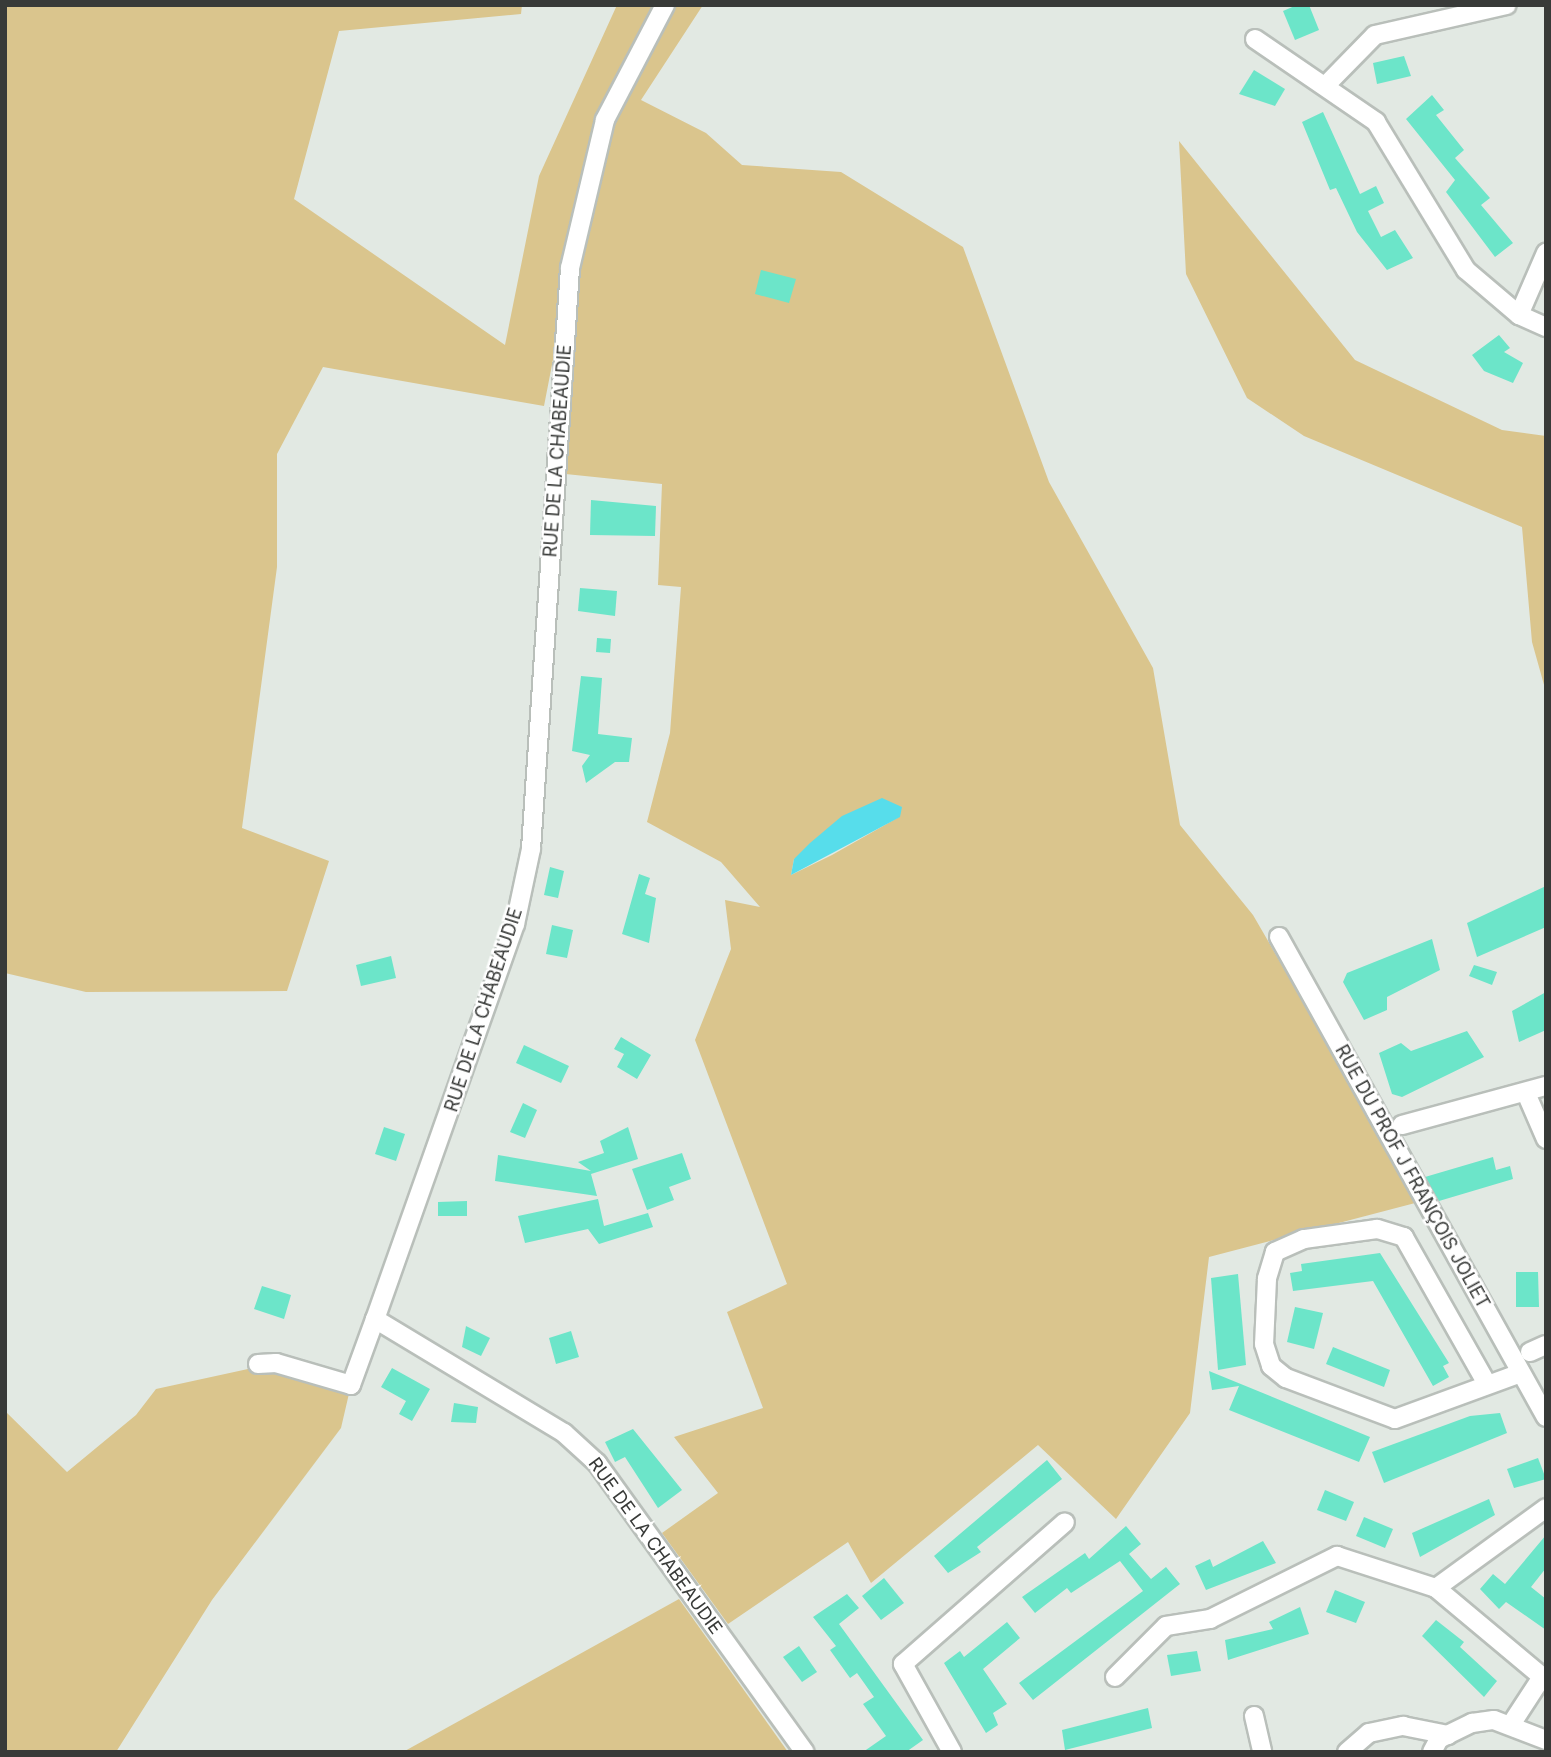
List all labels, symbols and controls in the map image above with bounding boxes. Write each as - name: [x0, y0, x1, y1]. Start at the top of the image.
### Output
- street label: RUE DE LA CHABEAUDIE: [540, 344, 576, 558]
- street label: RUE DE LA CHABEAUDIE: [441, 905, 527, 1115]
- street label: RUE DU PROF J FRANÇOIS JOLIET: [1330, 1041, 1494, 1313]
- street label: RUE DE LA CHABEAUDIE: [584, 1453, 726, 1639]

